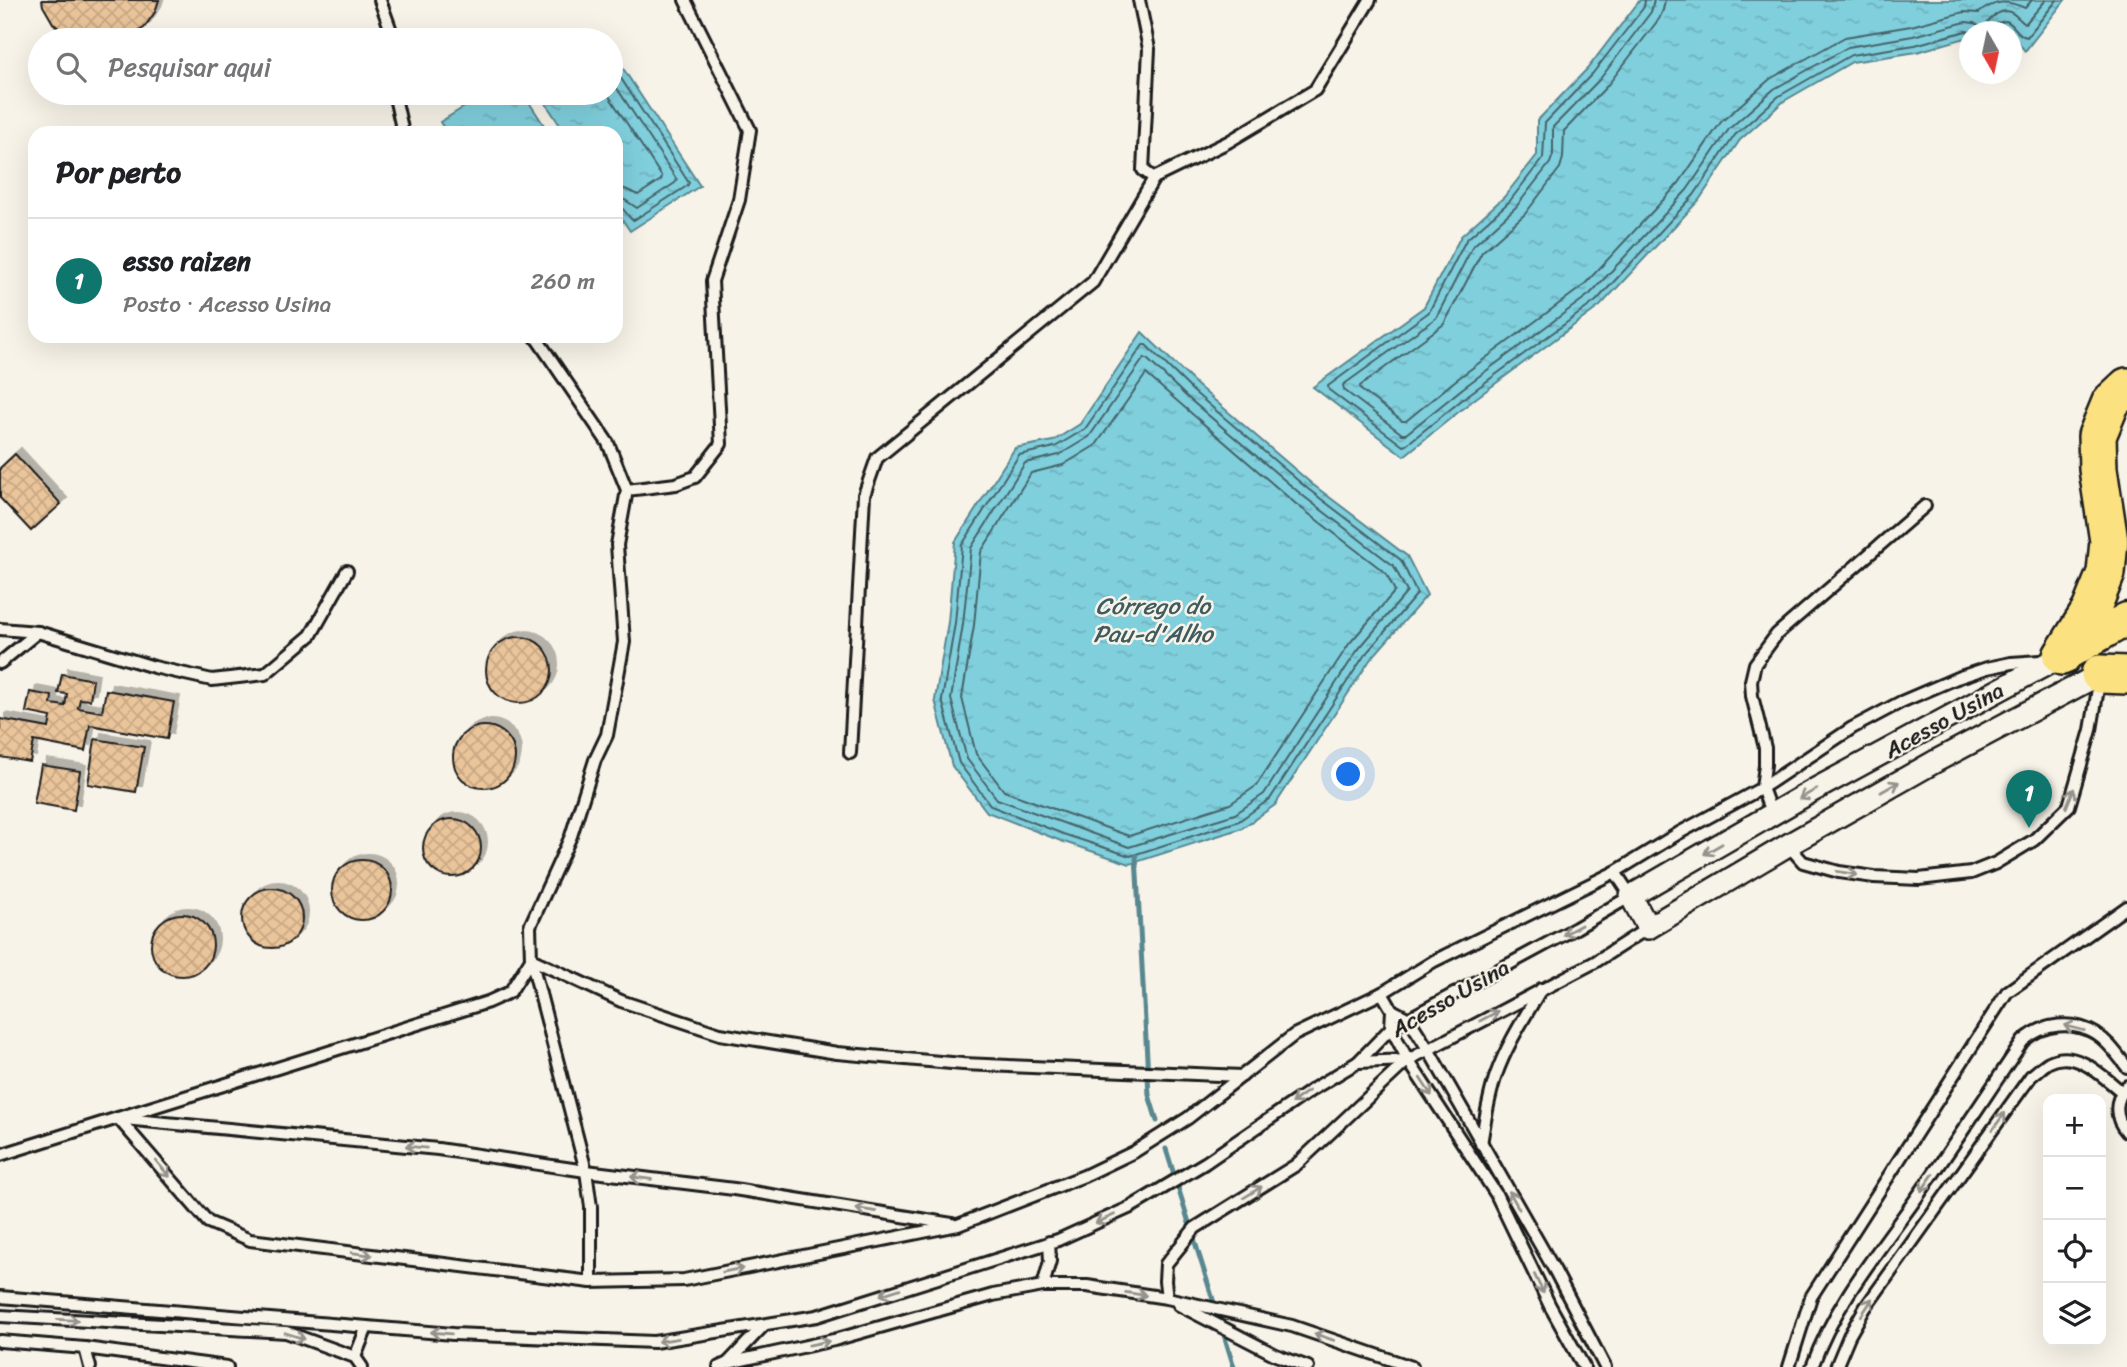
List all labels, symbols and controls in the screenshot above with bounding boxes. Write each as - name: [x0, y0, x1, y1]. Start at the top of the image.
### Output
- north arrow: [1959, 21, 2022, 84]
- search box: [28, 28, 623, 105]
- text: Pesquisar aqui: [108, 44, 271, 90]
- icon: search: [52, 48, 90, 86]
- text: Por perto: [56, 145, 181, 199]
- text: esso raizen: [123, 238, 251, 284]
- text: 1: [74, 261, 84, 302]
- text: 260 m: [530, 261, 595, 302]
- text: Posto · Acesso Usina: [123, 284, 331, 325]
- water label: Córrego do Pau-d'Alho: [1093, 585, 1215, 655]
- street label: Acesso Usina: [1876, 670, 2012, 771]
- your location: [1331, 757, 1365, 791]
- pin: 1: [2006, 770, 2052, 828]
- one-way arrow: [1879, 780, 1899, 794]
- one-way arrow: [1799, 787, 1819, 801]
- one-way arrow: [2065, 788, 2078, 810]
- one-way arrow: [1703, 842, 1723, 856]
- one-way arrow: [1836, 867, 1858, 880]
- one-way arrow: [1562, 923, 1582, 937]
- street label: Acesso Usina: [1382, 948, 1518, 1050]
- one-way arrow: [1478, 1009, 1499, 1023]
- one-way arrow: [2064, 1020, 2086, 1033]
- one-way arrow: [1418, 1077, 1433, 1096]
- one-way arrow: [1291, 1090, 1310, 1104]
- map controls: [2043, 1094, 2106, 1346]
- button: +: [2043, 1094, 2106, 1157]
- one-way arrow: [1991, 1112, 2006, 1131]
- one-way arrow: [405, 1140, 428, 1153]
- button: −: [2043, 1157, 2106, 1220]
- one-way arrow: [155, 1160, 171, 1178]
- one-way arrow: [630, 1171, 653, 1184]
- one-way arrow: [1920, 1173, 1934, 1192]
- one-way arrow: [1242, 1184, 1262, 1198]
- one-way arrow: [1507, 1190, 1521, 1210]
- one-way arrow: [855, 1203, 878, 1216]
- one-way arrow: [1095, 1213, 1116, 1226]
- button: locate: [2043, 1220, 2106, 1283]
- one-way arrow: [350, 1248, 373, 1261]
- one-way arrow: [722, 1263, 744, 1277]
- one-way arrow: [1533, 1273, 1547, 1294]
- button: layers: [2043, 1283, 2106, 1346]
- one-way arrow: [880, 1287, 902, 1299]
- one-way arrow: [1124, 1288, 1147, 1301]
- one-way arrow: [1860, 1297, 1874, 1317]
- one-way arrow: [56, 1313, 79, 1326]
- one-way arrow: [431, 1326, 453, 1339]
- one-way arrow: [1314, 1330, 1336, 1342]
- one-way arrow: [283, 1331, 305, 1343]
- one-way arrow: [658, 1334, 680, 1347]
- one-way arrow: [807, 1336, 830, 1350]

